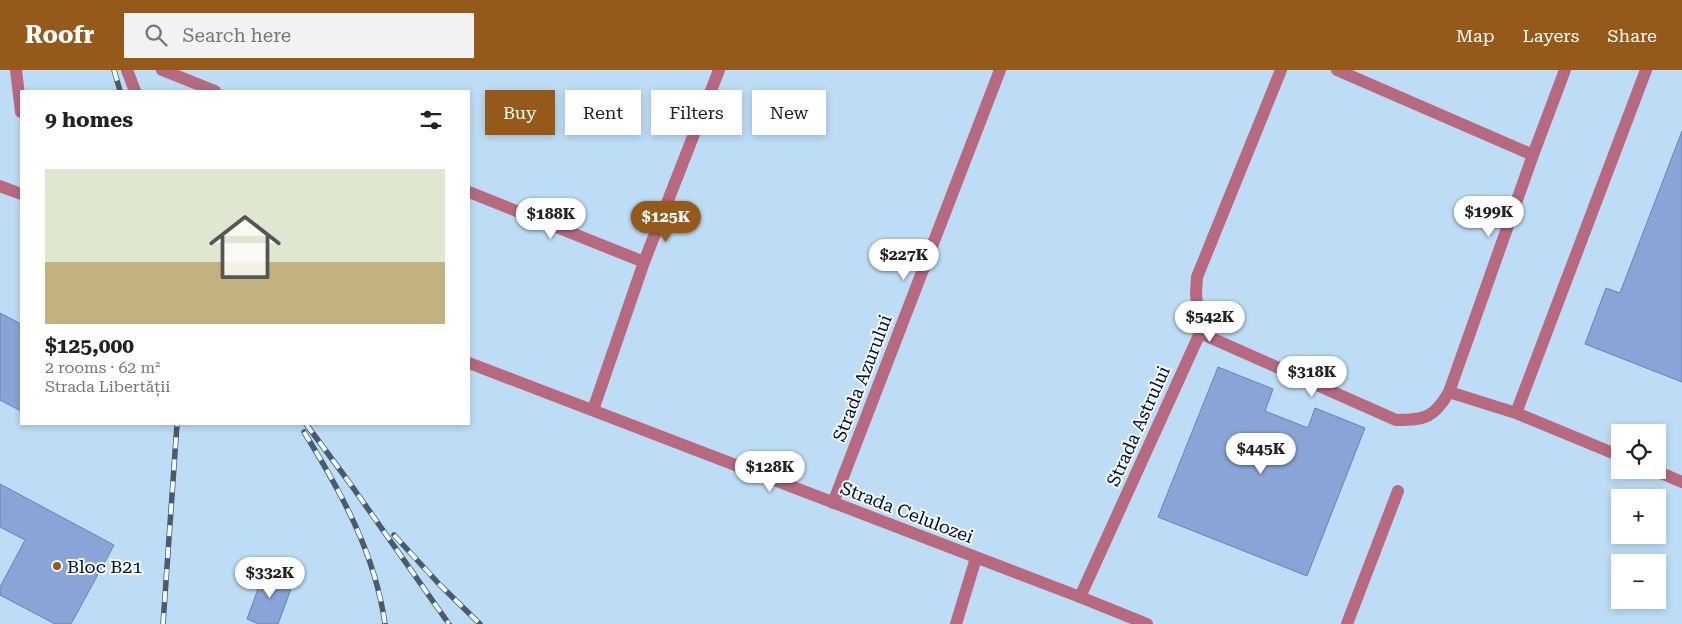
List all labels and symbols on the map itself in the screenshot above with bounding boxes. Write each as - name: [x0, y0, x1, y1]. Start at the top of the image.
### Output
- pin: $199K: [1454, 196, 1524, 238]
- pin: $188K: [516, 198, 586, 240]
- pin: $125K: [631, 200, 701, 243]
- pin: $227K: [869, 238, 939, 281]
- pin: $542K: [1175, 300, 1245, 343]
- street label: Strada Azurului: [828, 311, 896, 444]
- pin: $318K: [1277, 356, 1347, 398]
- street label: Strada Astrului: [1102, 362, 1174, 490]
- pin: $445K: [1226, 432, 1296, 475]
- pin: $128K: [735, 450, 805, 493]
- street label: Strada Celulozei: [838, 477, 977, 547]
- place label: Bloc B21: [67, 556, 142, 577]
- pin: $332K: [235, 556, 305, 599]
- marker: Bloc B21: [51, 560, 63, 572]

